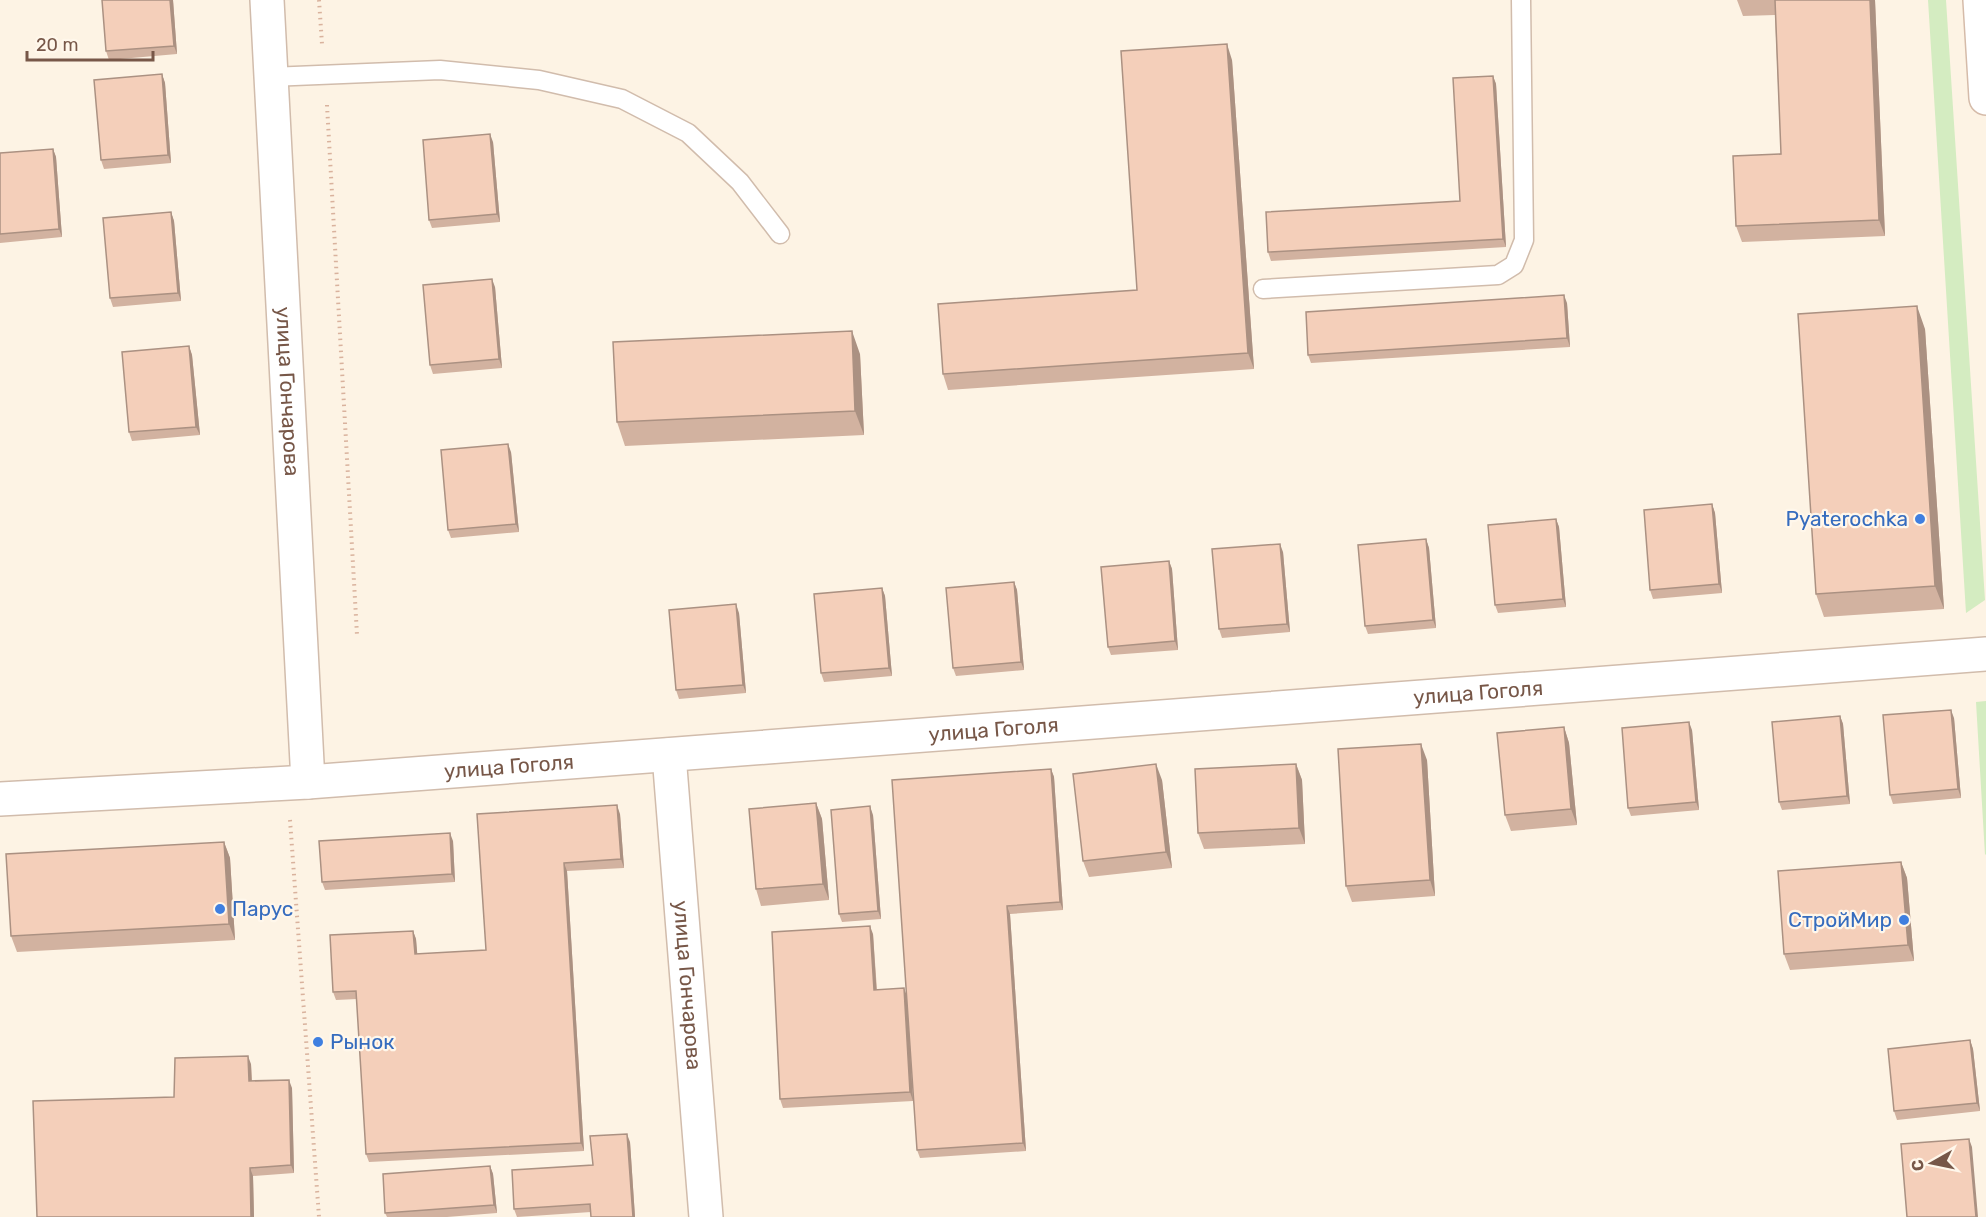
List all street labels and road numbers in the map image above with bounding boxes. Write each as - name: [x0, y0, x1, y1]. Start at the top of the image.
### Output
- street label: улица Гончарова: [271, 306, 305, 477]
- street label: улица Гоголя: [1412, 675, 1544, 710]
- street label: улица Гоголя: [928, 712, 1059, 747]
- street label: улица Гоголя: [443, 749, 575, 784]
- street label: улица Гончарова: [669, 900, 707, 1071]

